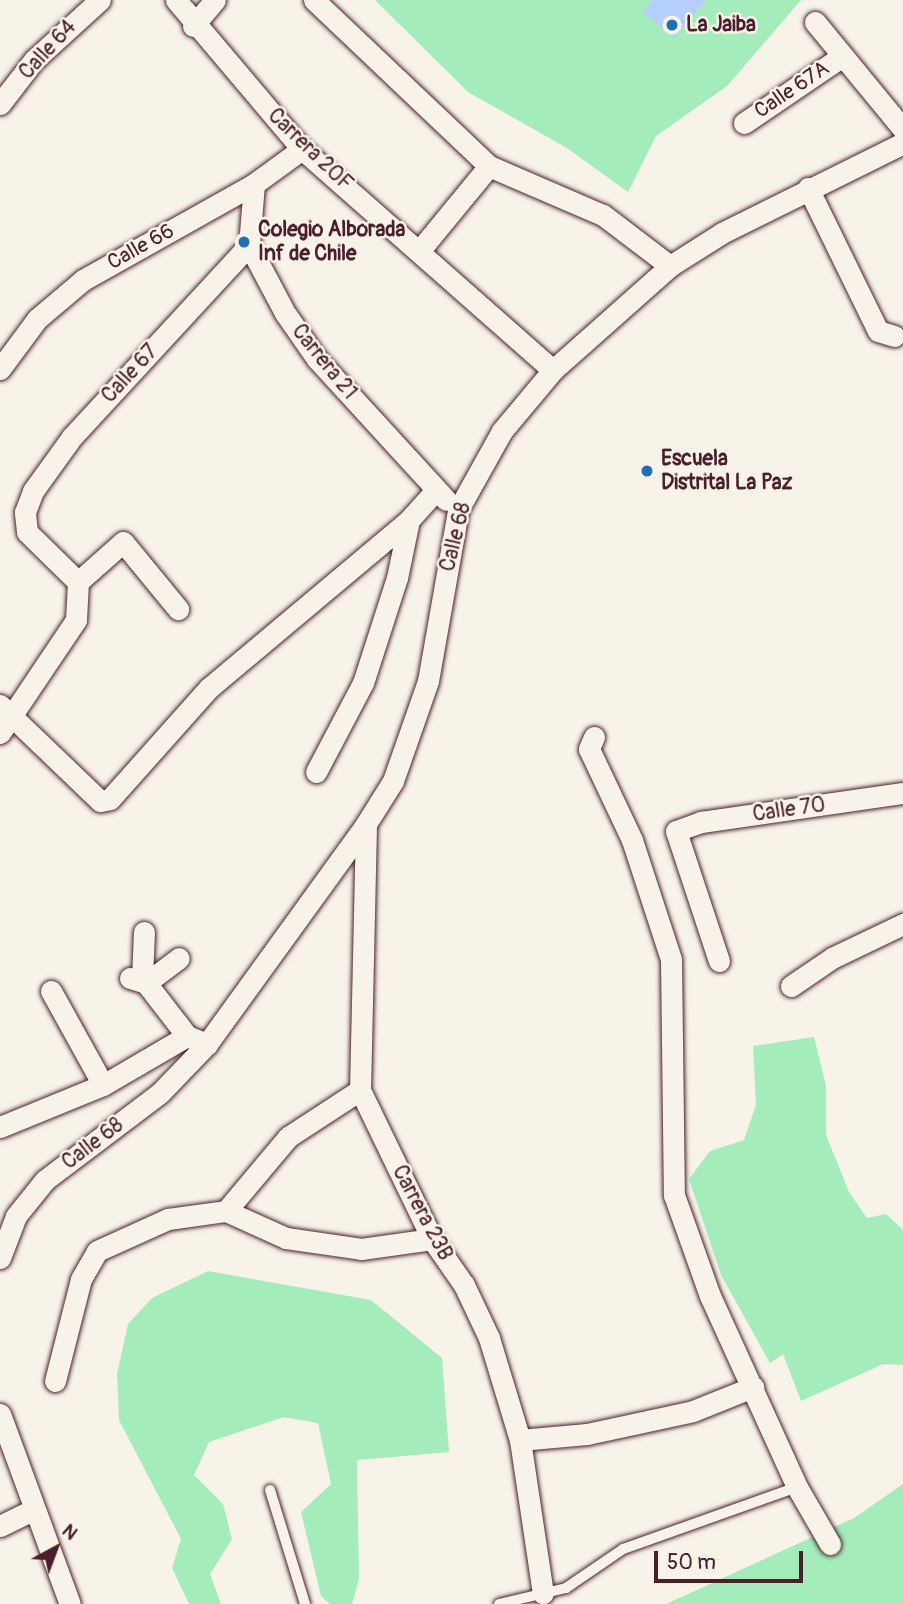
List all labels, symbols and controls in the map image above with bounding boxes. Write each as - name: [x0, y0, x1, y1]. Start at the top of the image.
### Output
- place label: La Jaiba: [686, 12, 756, 38]
- street label: Calle 64: [14, 15, 82, 85]
- marker: La Jaiba: [664, 17, 680, 33]
- street label: Calle 67A: [750, 56, 834, 124]
- street label: Carrera 20F: [262, 103, 358, 197]
- place label: Colegio Alborada Inf de Chile: [258, 217, 405, 267]
- street label: Calle 66: [103, 219, 179, 275]
- marker: Colegio Alborada Inf de Chile: [236, 234, 252, 250]
- street label: Carrera 21: [286, 319, 362, 405]
- street label: Calle 67: [97, 340, 163, 408]
- place label: Escuela Distrital La Paz: [661, 446, 792, 496]
- marker: Escuela Distrital La Paz: [639, 463, 655, 479]
- street label: Calle 68: [435, 500, 477, 574]
- street label: Calle 70: [751, 792, 827, 828]
- street label: Calle 68: [57, 1113, 129, 1175]
- street label: Carrera 23B: [386, 1161, 458, 1265]
- north arrow: [21, 1513, 91, 1583]
- text: N: [57, 1519, 82, 1545]
- scale bar: [658, 1538, 807, 1582]
- text: 50 m: [667, 1549, 716, 1576]

